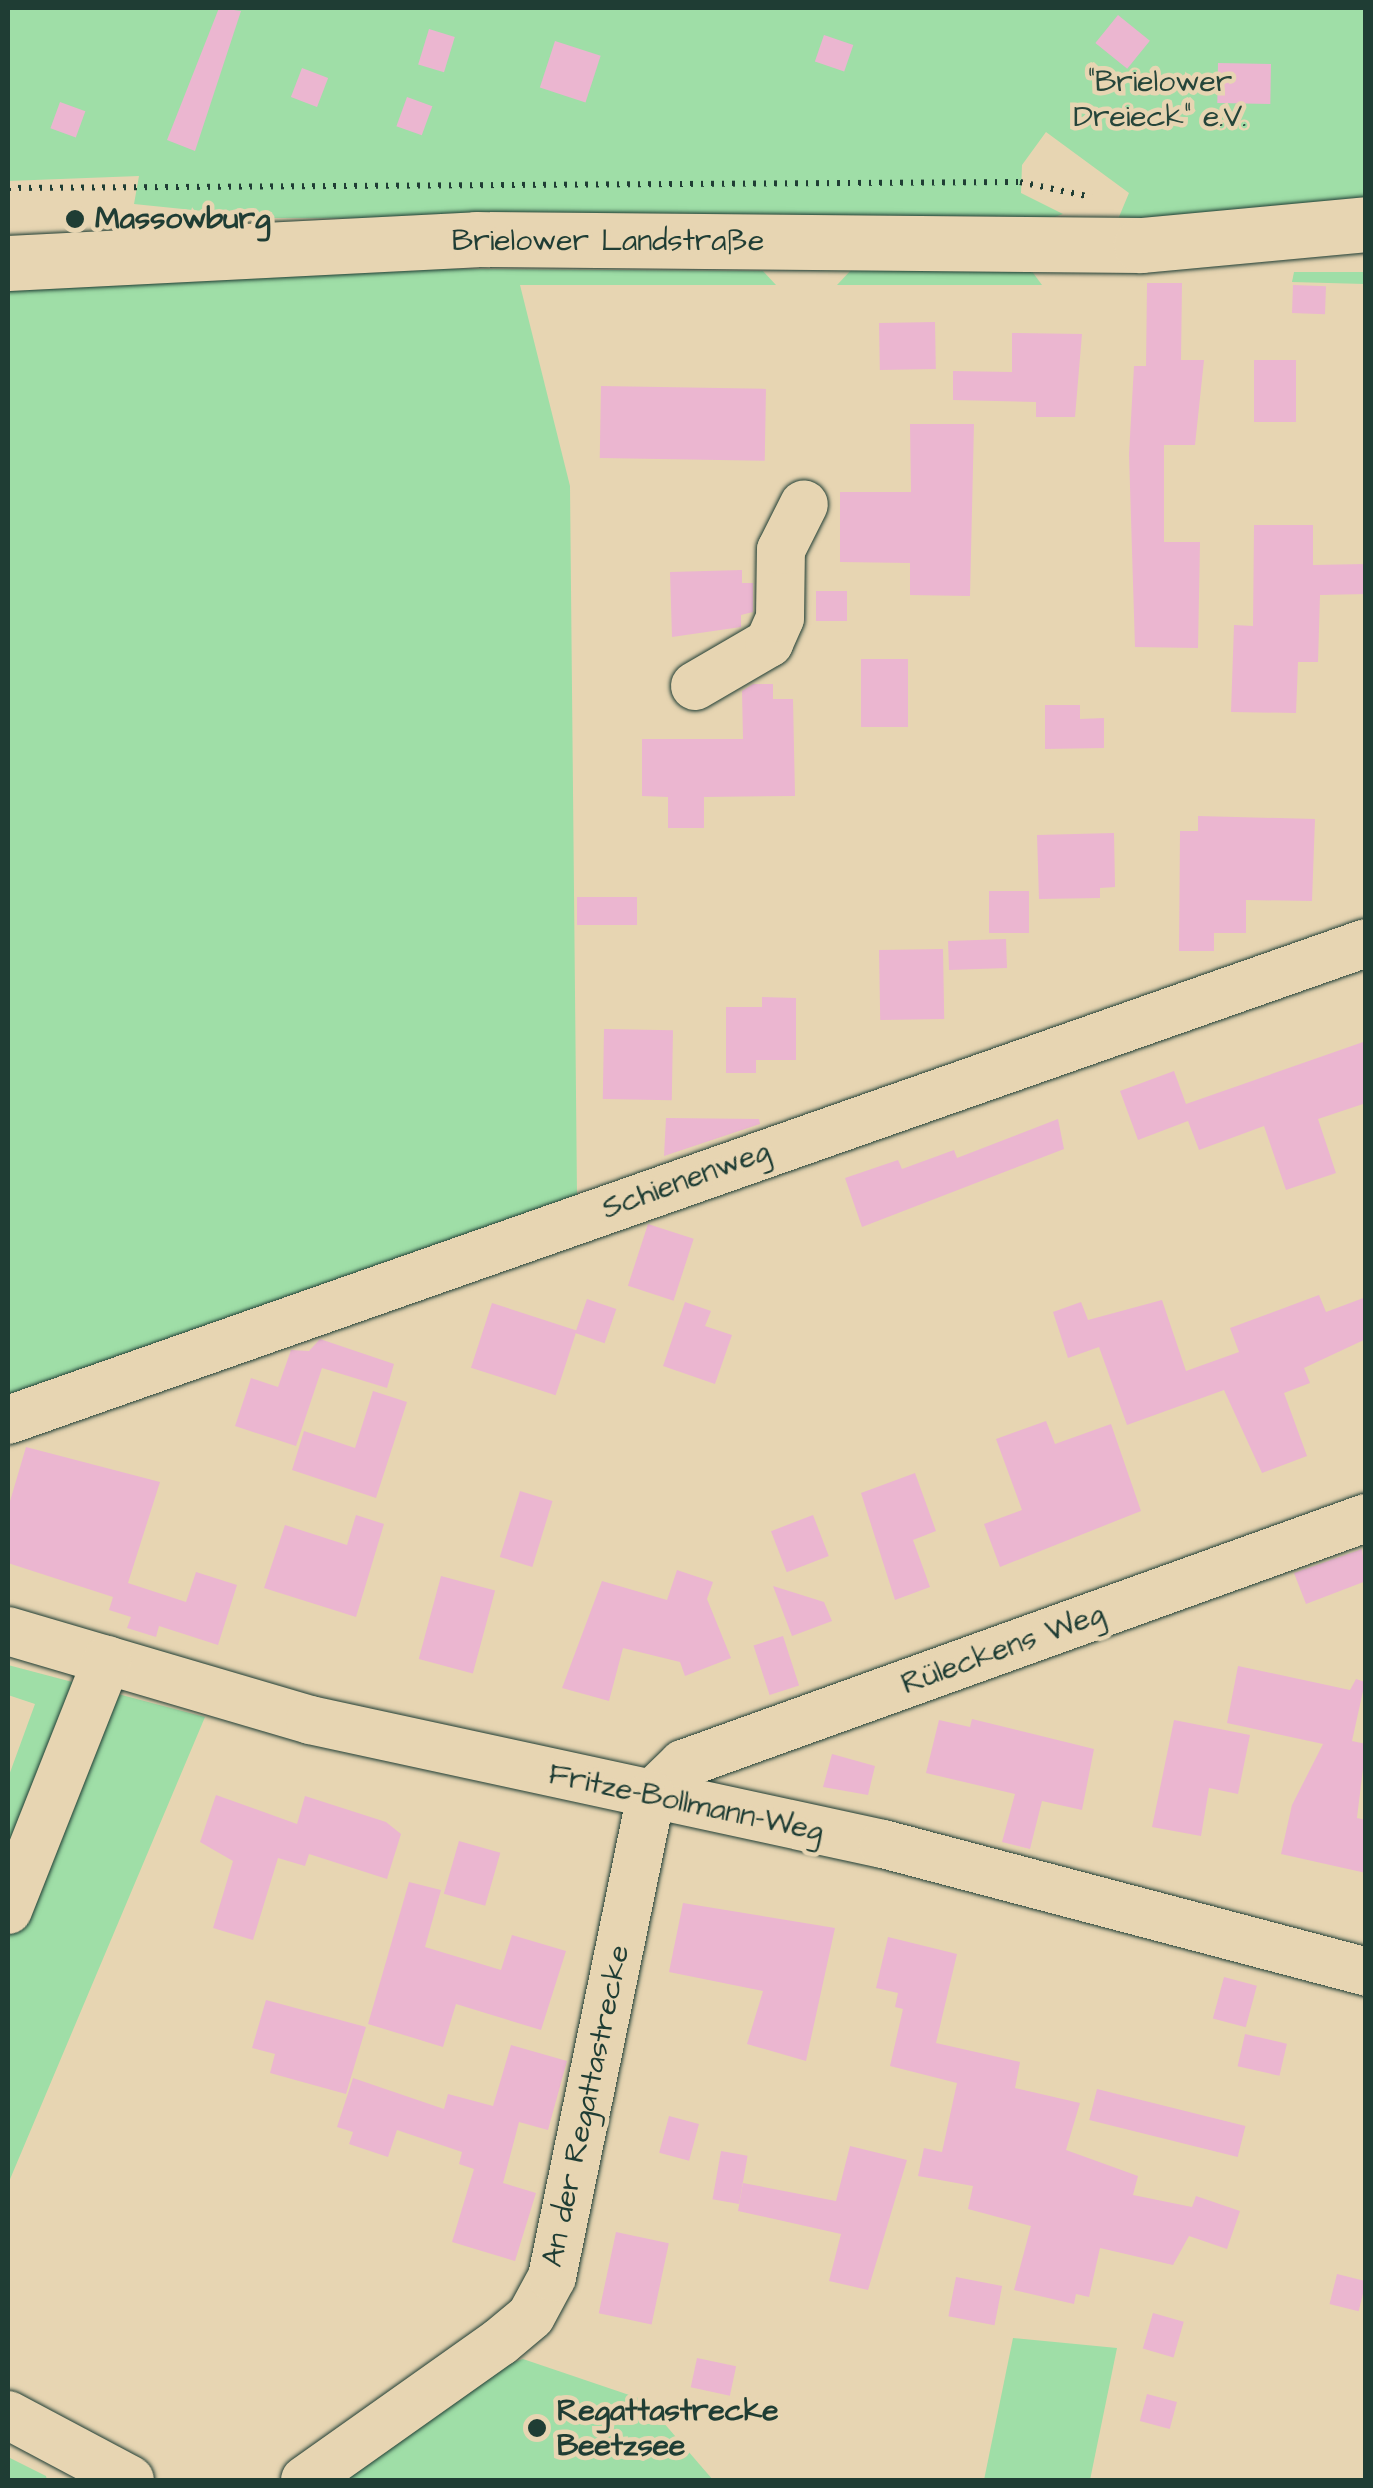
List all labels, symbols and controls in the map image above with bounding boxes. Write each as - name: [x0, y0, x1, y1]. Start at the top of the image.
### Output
- park label: "Brielower Dreieck" e.V.: [1074, 64, 1246, 134]
- place label: Massowburg: [95, 201, 270, 237]
- marker: Massowburg: [64, 208, 86, 230]
- street label: Brielower Landstraße: [452, 223, 764, 259]
- street label: Schienenweg: [597, 1133, 775, 1227]
- street label: Rüleckens Weg: [897, 1596, 1109, 1702]
- street label: Fritze-Bollmann-Weg: [545, 1756, 827, 1850]
- street label: An der Regattastrecke: [534, 1942, 638, 2270]
- place label: Regattastrecke Beetzsee: [557, 2393, 778, 2464]
- marker: Regattastrecke Beetzsee: [526, 2417, 548, 2439]

